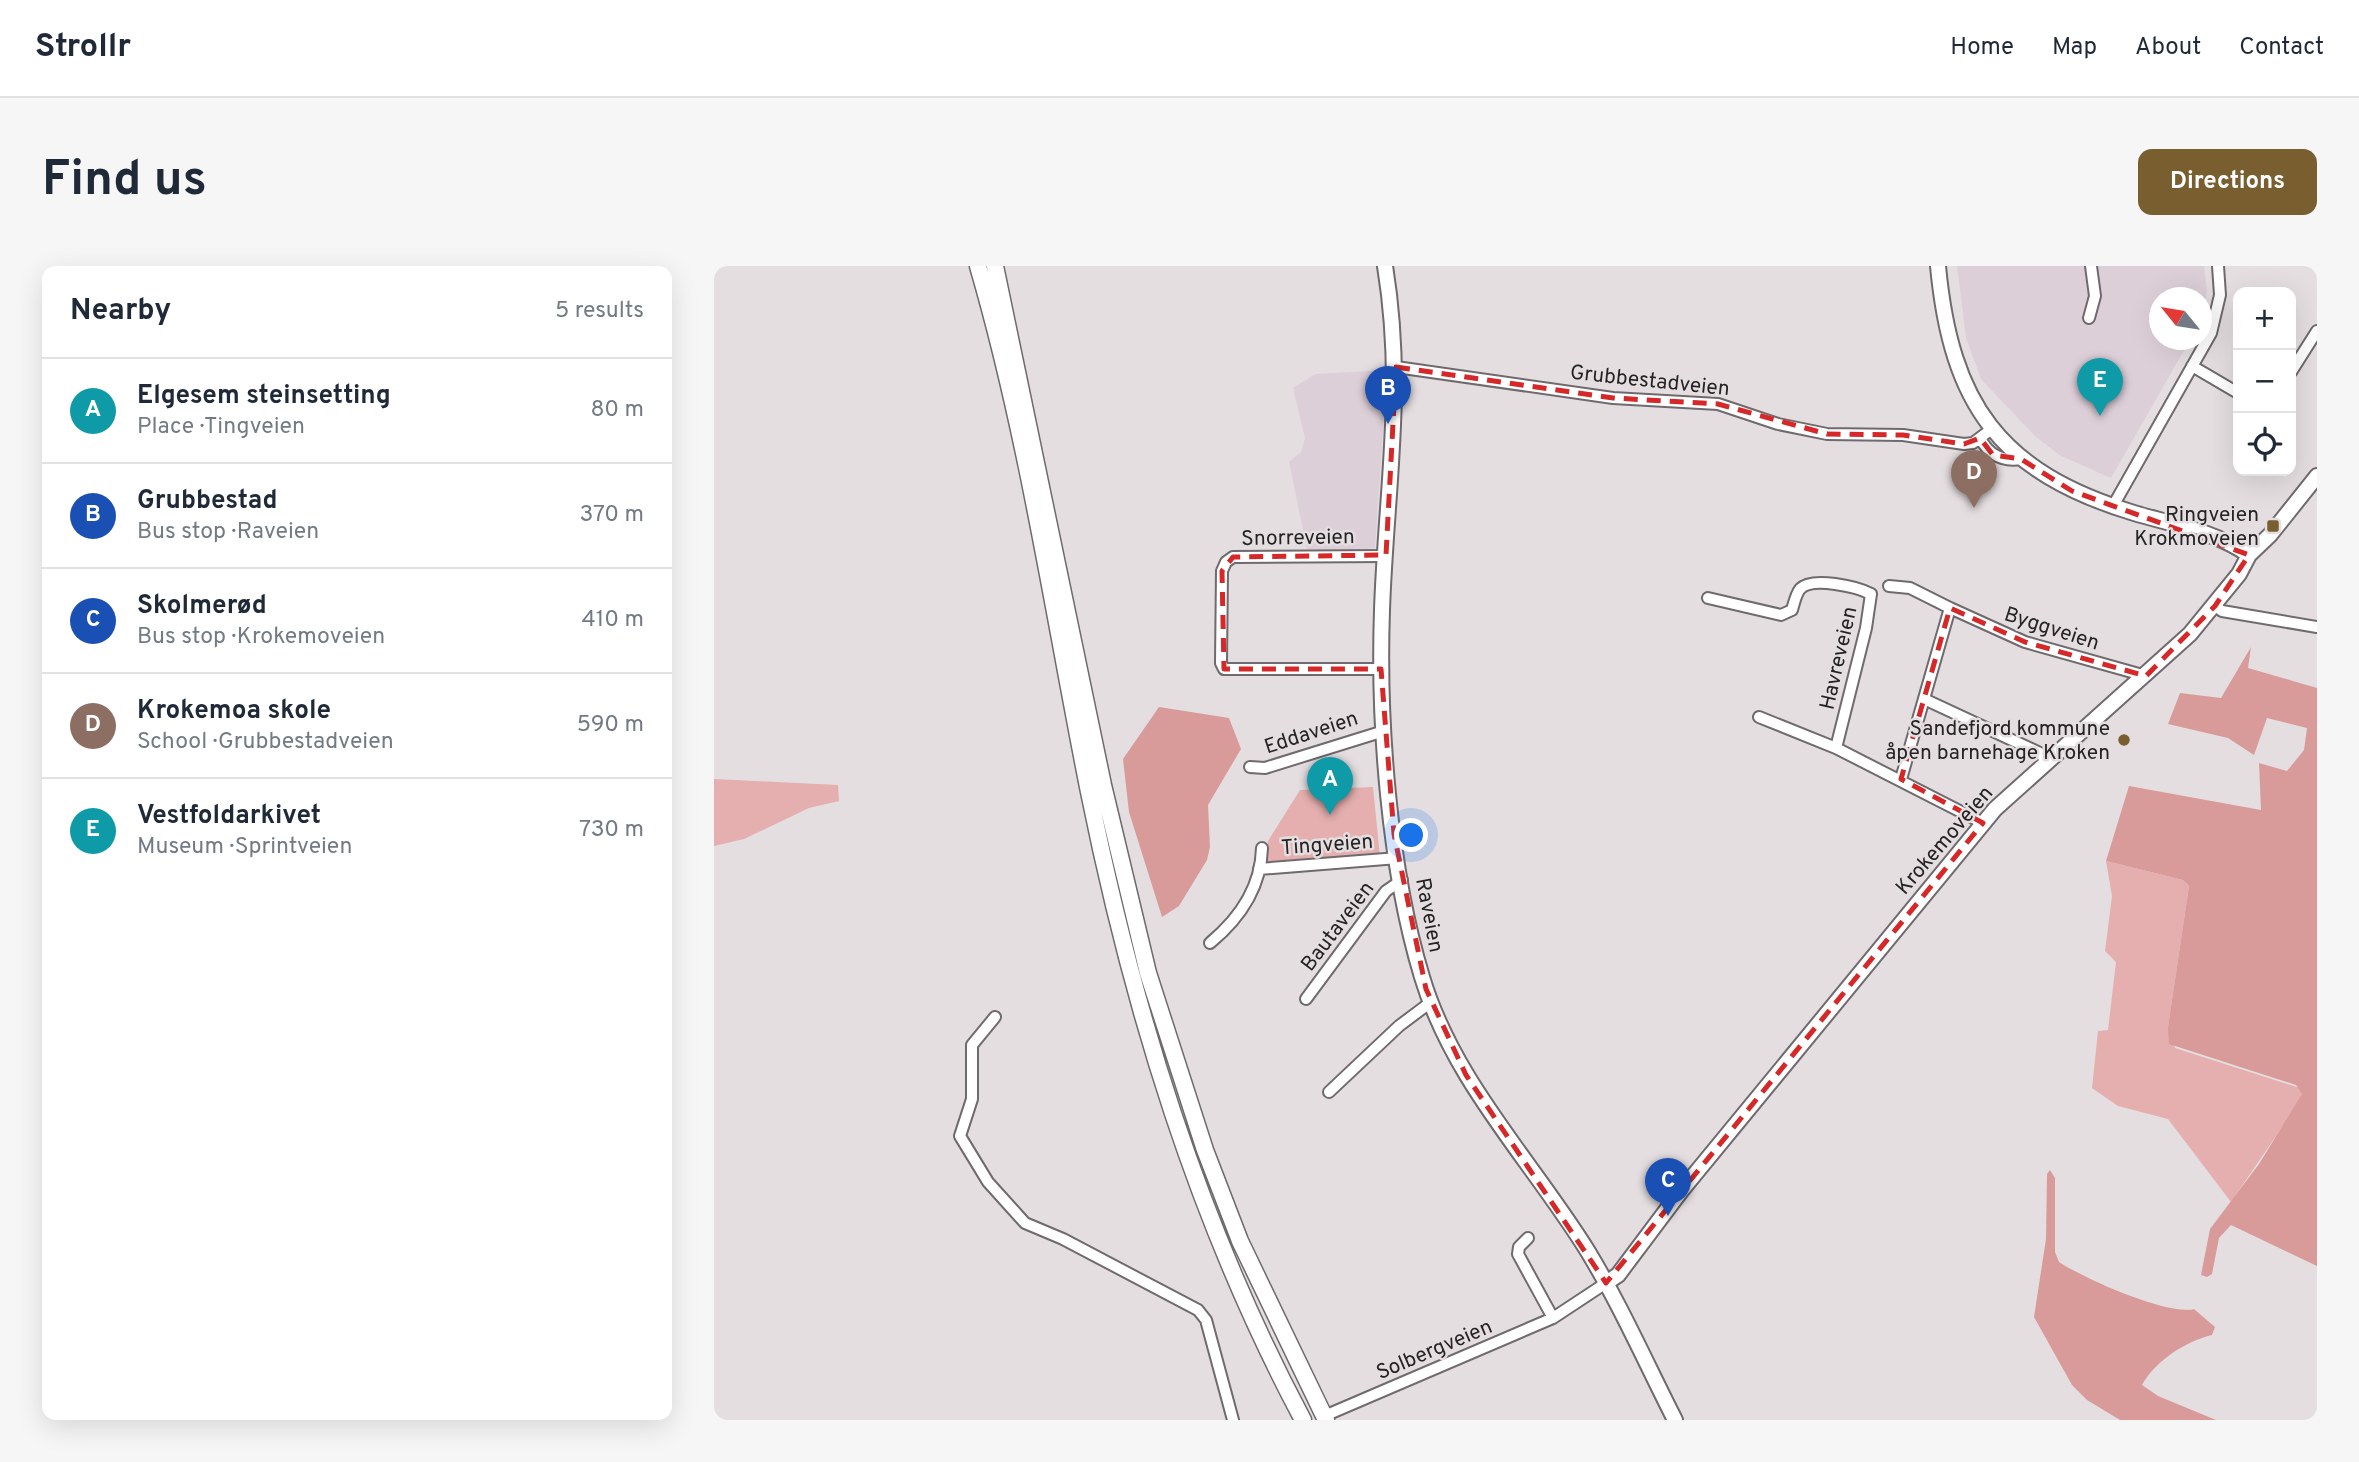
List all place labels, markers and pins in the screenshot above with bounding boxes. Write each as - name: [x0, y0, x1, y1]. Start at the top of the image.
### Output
- pin: E: [2077, 358, 2123, 416]
- pin: B: [1365, 366, 1411, 424]
- pin: D: [1951, 450, 1997, 508]
- place label: Ringveien Krokmoveien: [2134, 502, 2259, 553]
- marker: Ringveien Krokmoveien: [2265, 518, 2281, 534]
- place label: Sandefjord kommune åpen barnehage Kroken: [1885, 716, 2110, 767]
- marker: Sandefjord kommune åpen barnehage Kroken: [2116, 732, 2132, 748]
- pin: A: [1307, 757, 1353, 815]
- pin: C: [1645, 1158, 1691, 1216]

